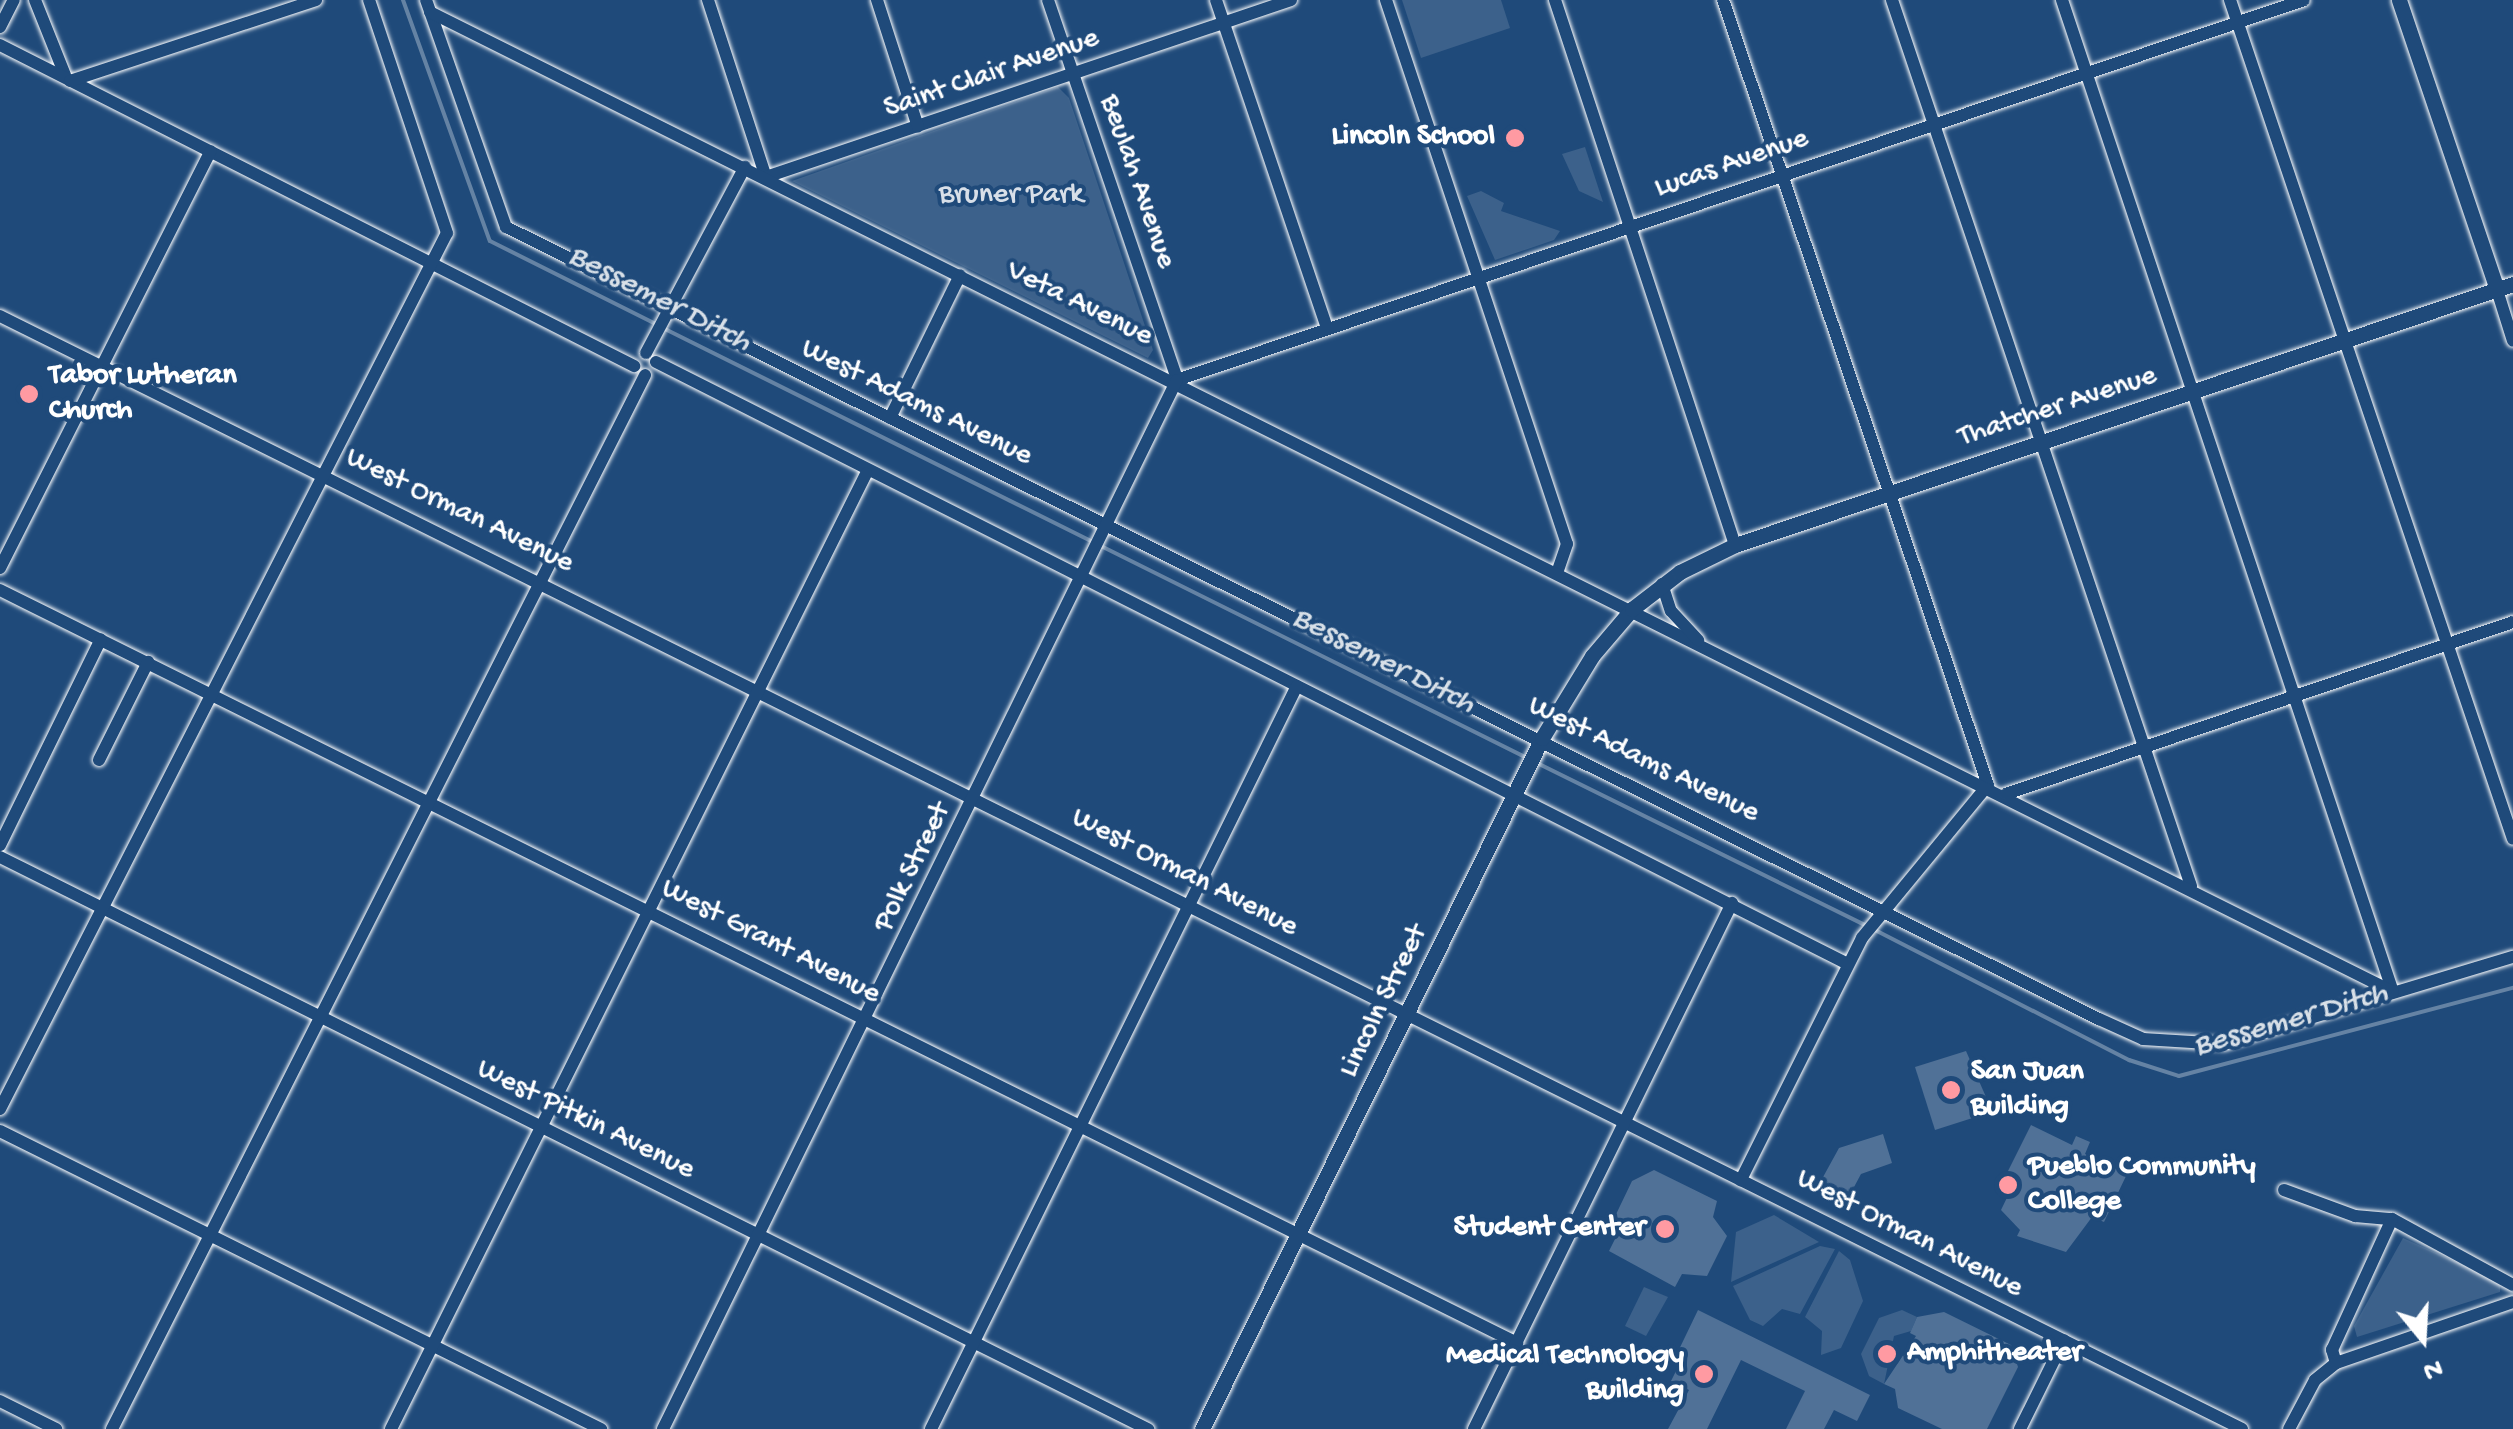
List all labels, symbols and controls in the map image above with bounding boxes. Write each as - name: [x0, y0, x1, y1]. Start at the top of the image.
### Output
- street label: Saint Clair Avenue: [880, 21, 1104, 129]
- street label: Beulah Avenue: [1089, 90, 1183, 274]
- place label: Lincoln School: [1332, 120, 1495, 156]
- street label: Lucas Avenue: [1650, 122, 1814, 208]
- marker: Lincoln School: [1504, 127, 1526, 149]
- park label: Bruner Park: [939, 178, 1083, 214]
- water label: Bessemer Ditch: [561, 237, 757, 363]
- street label: Veta Avenue: [1000, 254, 1158, 356]
- street label: West Adams Avenue: [794, 332, 1038, 476]
- place label: Tabor Lutheran Church: [49, 359, 237, 430]
- street label: Thatcher Avenue: [1954, 359, 2162, 457]
- marker: Tabor Lutheran Church: [18, 383, 40, 405]
- street label: West Orman Avenue: [339, 441, 579, 583]
- water label: Bessemer Ditch: [1285, 599, 1481, 725]
- street label: West Adams Avenue: [1521, 689, 1765, 833]
- street label: Polk Street: [867, 798, 961, 938]
- street label: West Orman Avenue: [1065, 801, 1303, 947]
- street label: West Grant Avenue: [654, 872, 886, 1014]
- street label: Lincoln Street: [1333, 920, 1437, 1084]
- water label: Bessemer Ditch: [2190, 975, 2392, 1067]
- street label: West Pitkin Avenue: [470, 1053, 700, 1189]
- place label: San Juan Building: [1971, 1055, 2084, 1126]
- marker: San Juan Building: [1940, 1079, 1962, 1101]
- place label: Pueblo Community College: [2028, 1150, 2256, 1220]
- street label: West Orman Avenue: [1790, 1162, 2028, 1308]
- marker: Pueblo Community College: [1997, 1174, 2019, 1196]
- place label: Student Center: [1454, 1211, 1645, 1247]
- marker: Student Center: [1654, 1218, 1676, 1240]
- north arrow: [2373, 1289, 2473, 1389]
- place label: Amphitheater: [1907, 1336, 2082, 1372]
- place label: Medical Technology Building: [1446, 1339, 1684, 1410]
- marker: Amphitheater: [1876, 1343, 1898, 1365]
- text: N: [2419, 1349, 2446, 1387]
- marker: Medical Technology Building: [1693, 1363, 1715, 1385]

